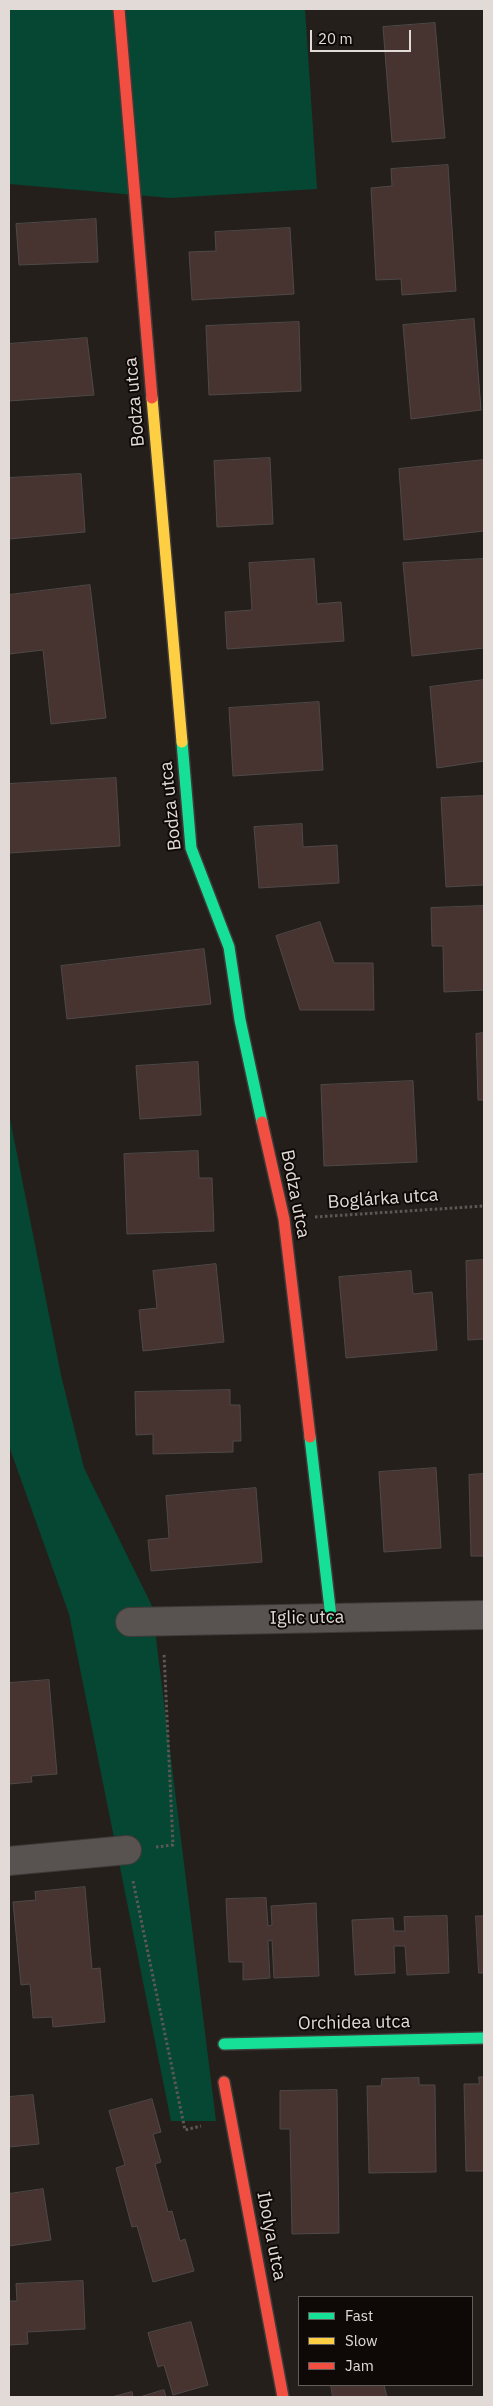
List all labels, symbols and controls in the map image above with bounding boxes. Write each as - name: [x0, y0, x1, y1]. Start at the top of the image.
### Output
- scale bar: [313, 20, 414, 52]
- text: 20 m: [318, 29, 353, 48]
- street label: Bodza utca: [120, 356, 150, 448]
- street label: Bodza utca: [156, 760, 186, 852]
- street label: Bodza utca: [276, 1148, 314, 1240]
- street label: Boglárka utca: [327, 1184, 439, 1214]
- street label: Iglic utca: [270, 1607, 344, 1629]
- street label: Orchidea utca: [298, 2011, 410, 2035]
- street label: Ibolya utca: [252, 2190, 290, 2282]
- legend: [298, 2296, 473, 2386]
- text: Fast: [345, 2306, 373, 2325]
- text: Slow: [345, 2331, 378, 2350]
- text: Jam: [345, 2356, 374, 2375]

